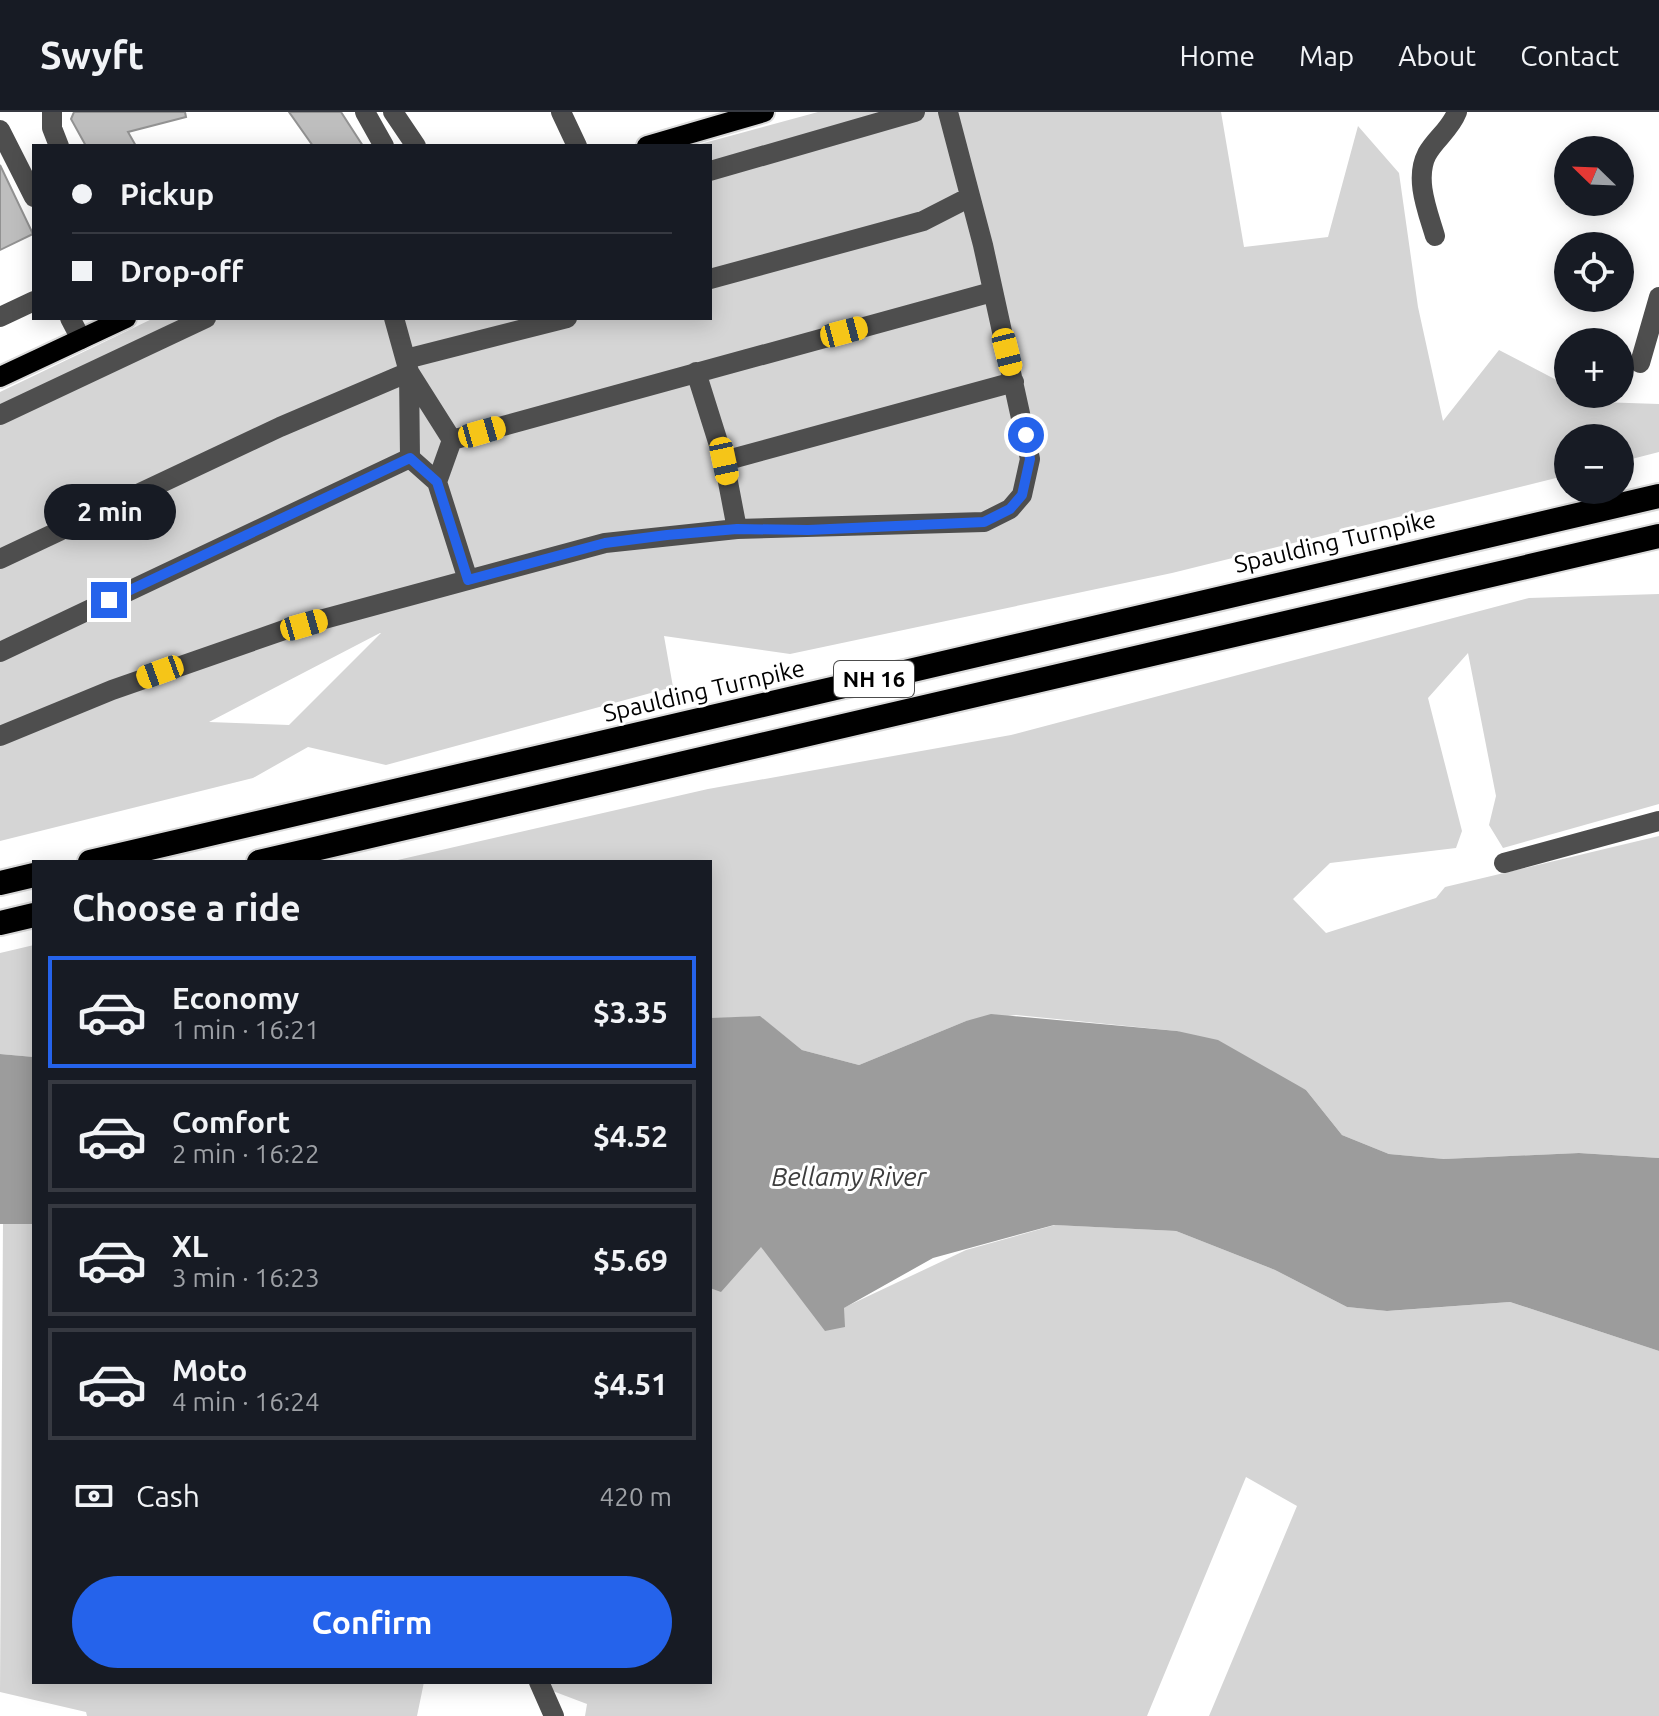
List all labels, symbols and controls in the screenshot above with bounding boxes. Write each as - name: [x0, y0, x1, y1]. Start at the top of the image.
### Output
- text: Swyft: [40, 34, 144, 76]
- text: Home: [1180, 40, 1255, 71]
- text: Map: [1299, 40, 1354, 71]
- text: About: [1398, 40, 1476, 71]
- text: Contact: [1520, 40, 1619, 71]
- north arrow: [1554, 136, 1634, 216]
- map controls: [1554, 136, 1634, 504]
- text: Pickup: [120, 177, 214, 211]
- button: locate: [1554, 232, 1634, 312]
- text: Drop-off: [120, 254, 243, 288]
- car: [818, 314, 870, 350]
- car: [990, 326, 1024, 378]
- button: +: [1554, 328, 1634, 408]
- car: [456, 414, 508, 450]
- route start: [1008, 417, 1044, 453]
- button: −: [1554, 424, 1634, 504]
- car: [707, 435, 741, 487]
- callout: 2 min: [43, 484, 175, 540]
- text: 2 min: [77, 497, 143, 526]
- street label: Spaulding Turnpike: [1232, 505, 1438, 578]
- route end: [91, 582, 127, 618]
- car: [278, 607, 330, 643]
- car: [133, 653, 187, 691]
- street label: Spaulding Turnpike: [601, 654, 807, 727]
- road number: NH 16: [834, 661, 914, 697]
- text: Choose a ride: [72, 887, 301, 928]
- icon: car: [76, 976, 148, 1048]
- text: Economy: [172, 981, 299, 1015]
- text: $3.35: [593, 995, 668, 1029]
- text: 1 min · 16:21: [172, 1015, 320, 1044]
- icon: car: [76, 1100, 148, 1172]
- text: Comfort: [172, 1105, 290, 1139]
- text: $4.52: [593, 1119, 668, 1153]
- text: 2 min · 16:22: [172, 1139, 320, 1168]
- water label: Bellamy River: [772, 1162, 928, 1191]
- icon: car: [76, 1224, 148, 1296]
- text: XL: [172, 1229, 208, 1263]
- text: $5.69: [593, 1243, 668, 1277]
- text: 3 min · 16:23: [172, 1263, 320, 1292]
- icon: car: [76, 1348, 148, 1420]
- text: Moto: [172, 1353, 247, 1387]
- text: $4.51: [593, 1367, 668, 1401]
- text: 4 min · 16:24: [172, 1387, 320, 1416]
- icon: cash: [72, 1474, 116, 1518]
- text: Cash: [136, 1479, 200, 1513]
- text: 420 m: [600, 1482, 672, 1511]
- button: Confirm: [72, 1576, 672, 1668]

